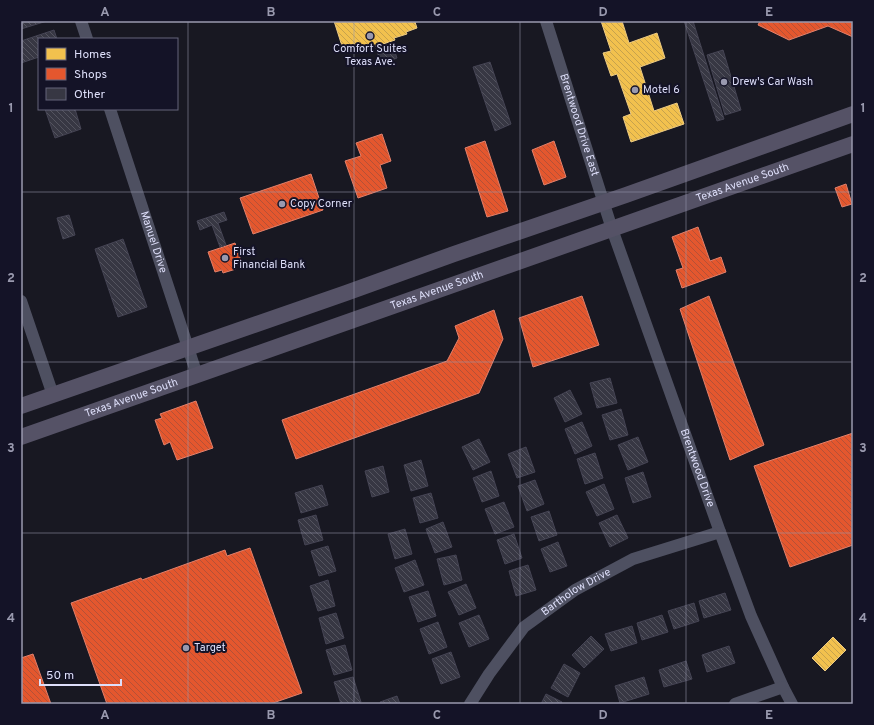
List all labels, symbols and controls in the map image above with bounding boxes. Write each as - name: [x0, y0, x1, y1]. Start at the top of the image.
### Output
- text: A: [100, 5, 110, 21]
- text: B: [267, 5, 276, 21]
- text: C: [433, 5, 441, 21]
- text: D: [598, 5, 608, 21]
- text: E: [765, 5, 773, 21]
- marker: Comfort Suites Texas Ave.: [365, 31, 375, 41]
- legend: [38, 38, 178, 110]
- place label: Comfort Suites Texas Ave.: [333, 42, 407, 69]
- text: Homes: [74, 47, 111, 63]
- text: Shops: [74, 67, 107, 83]
- street label: Brentwood Drive East: [556, 72, 602, 178]
- place label: Drew's Car Wash: [732, 75, 813, 89]
- marker: Drew's Car Wash: [719, 77, 729, 87]
- place label: Motel 6: [643, 83, 680, 97]
- marker: Motel 6: [630, 85, 640, 95]
- text: Other: [74, 87, 106, 103]
- text: 1: [8, 101, 14, 117]
- text: 1: [860, 101, 866, 117]
- street label: Texas Avenue South: [694, 160, 791, 206]
- place label: Copy Corner: [290, 197, 353, 211]
- marker: Copy Corner: [277, 199, 287, 209]
- street label: Manuel Drive: [137, 209, 170, 275]
- place label: First Financial Bank: [233, 245, 305, 272]
- marker: First Financial Bank: [220, 253, 230, 263]
- street label: Texas Avenue South: [388, 268, 485, 313]
- text: 2: [7, 271, 15, 287]
- text: 2: [859, 271, 867, 287]
- street label: Texas Avenue South: [83, 375, 180, 421]
- street label: Brentwood Drive: [677, 427, 718, 509]
- text: 3: [7, 441, 15, 457]
- text: 3: [859, 441, 867, 457]
- street label: Bartholow Drive: [539, 565, 613, 619]
- text: 4: [7, 611, 15, 627]
- text: 4: [859, 611, 867, 627]
- place label: Target: [194, 641, 226, 655]
- marker: Target: [181, 643, 191, 653]
- scale bar: [40, 661, 121, 687]
- text: 50 m: [46, 668, 74, 684]
- text: A: [100, 708, 110, 724]
- text: B: [267, 708, 276, 724]
- text: C: [433, 708, 441, 724]
- text: D: [598, 708, 608, 724]
- text: E: [765, 708, 773, 724]

